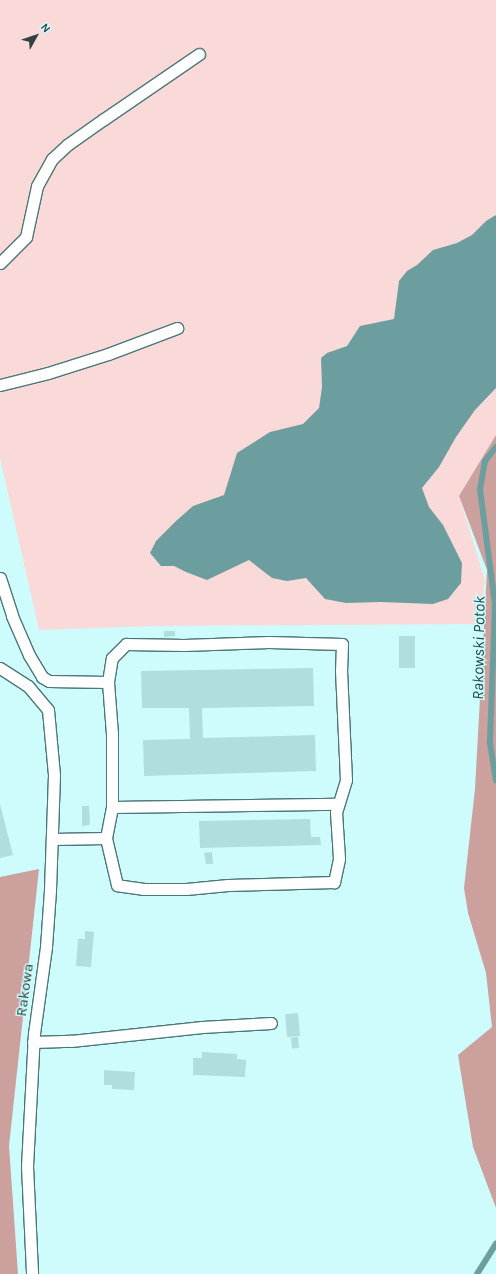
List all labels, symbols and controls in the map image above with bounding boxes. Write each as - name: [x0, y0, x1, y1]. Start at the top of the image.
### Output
- north arrow: [16, 16, 56, 56]
- text: N: [38, 21, 53, 35]
- water label: Rakowski Potok: [468, 596, 490, 700]
- street label: Rakowa: [12, 962, 38, 1018]

